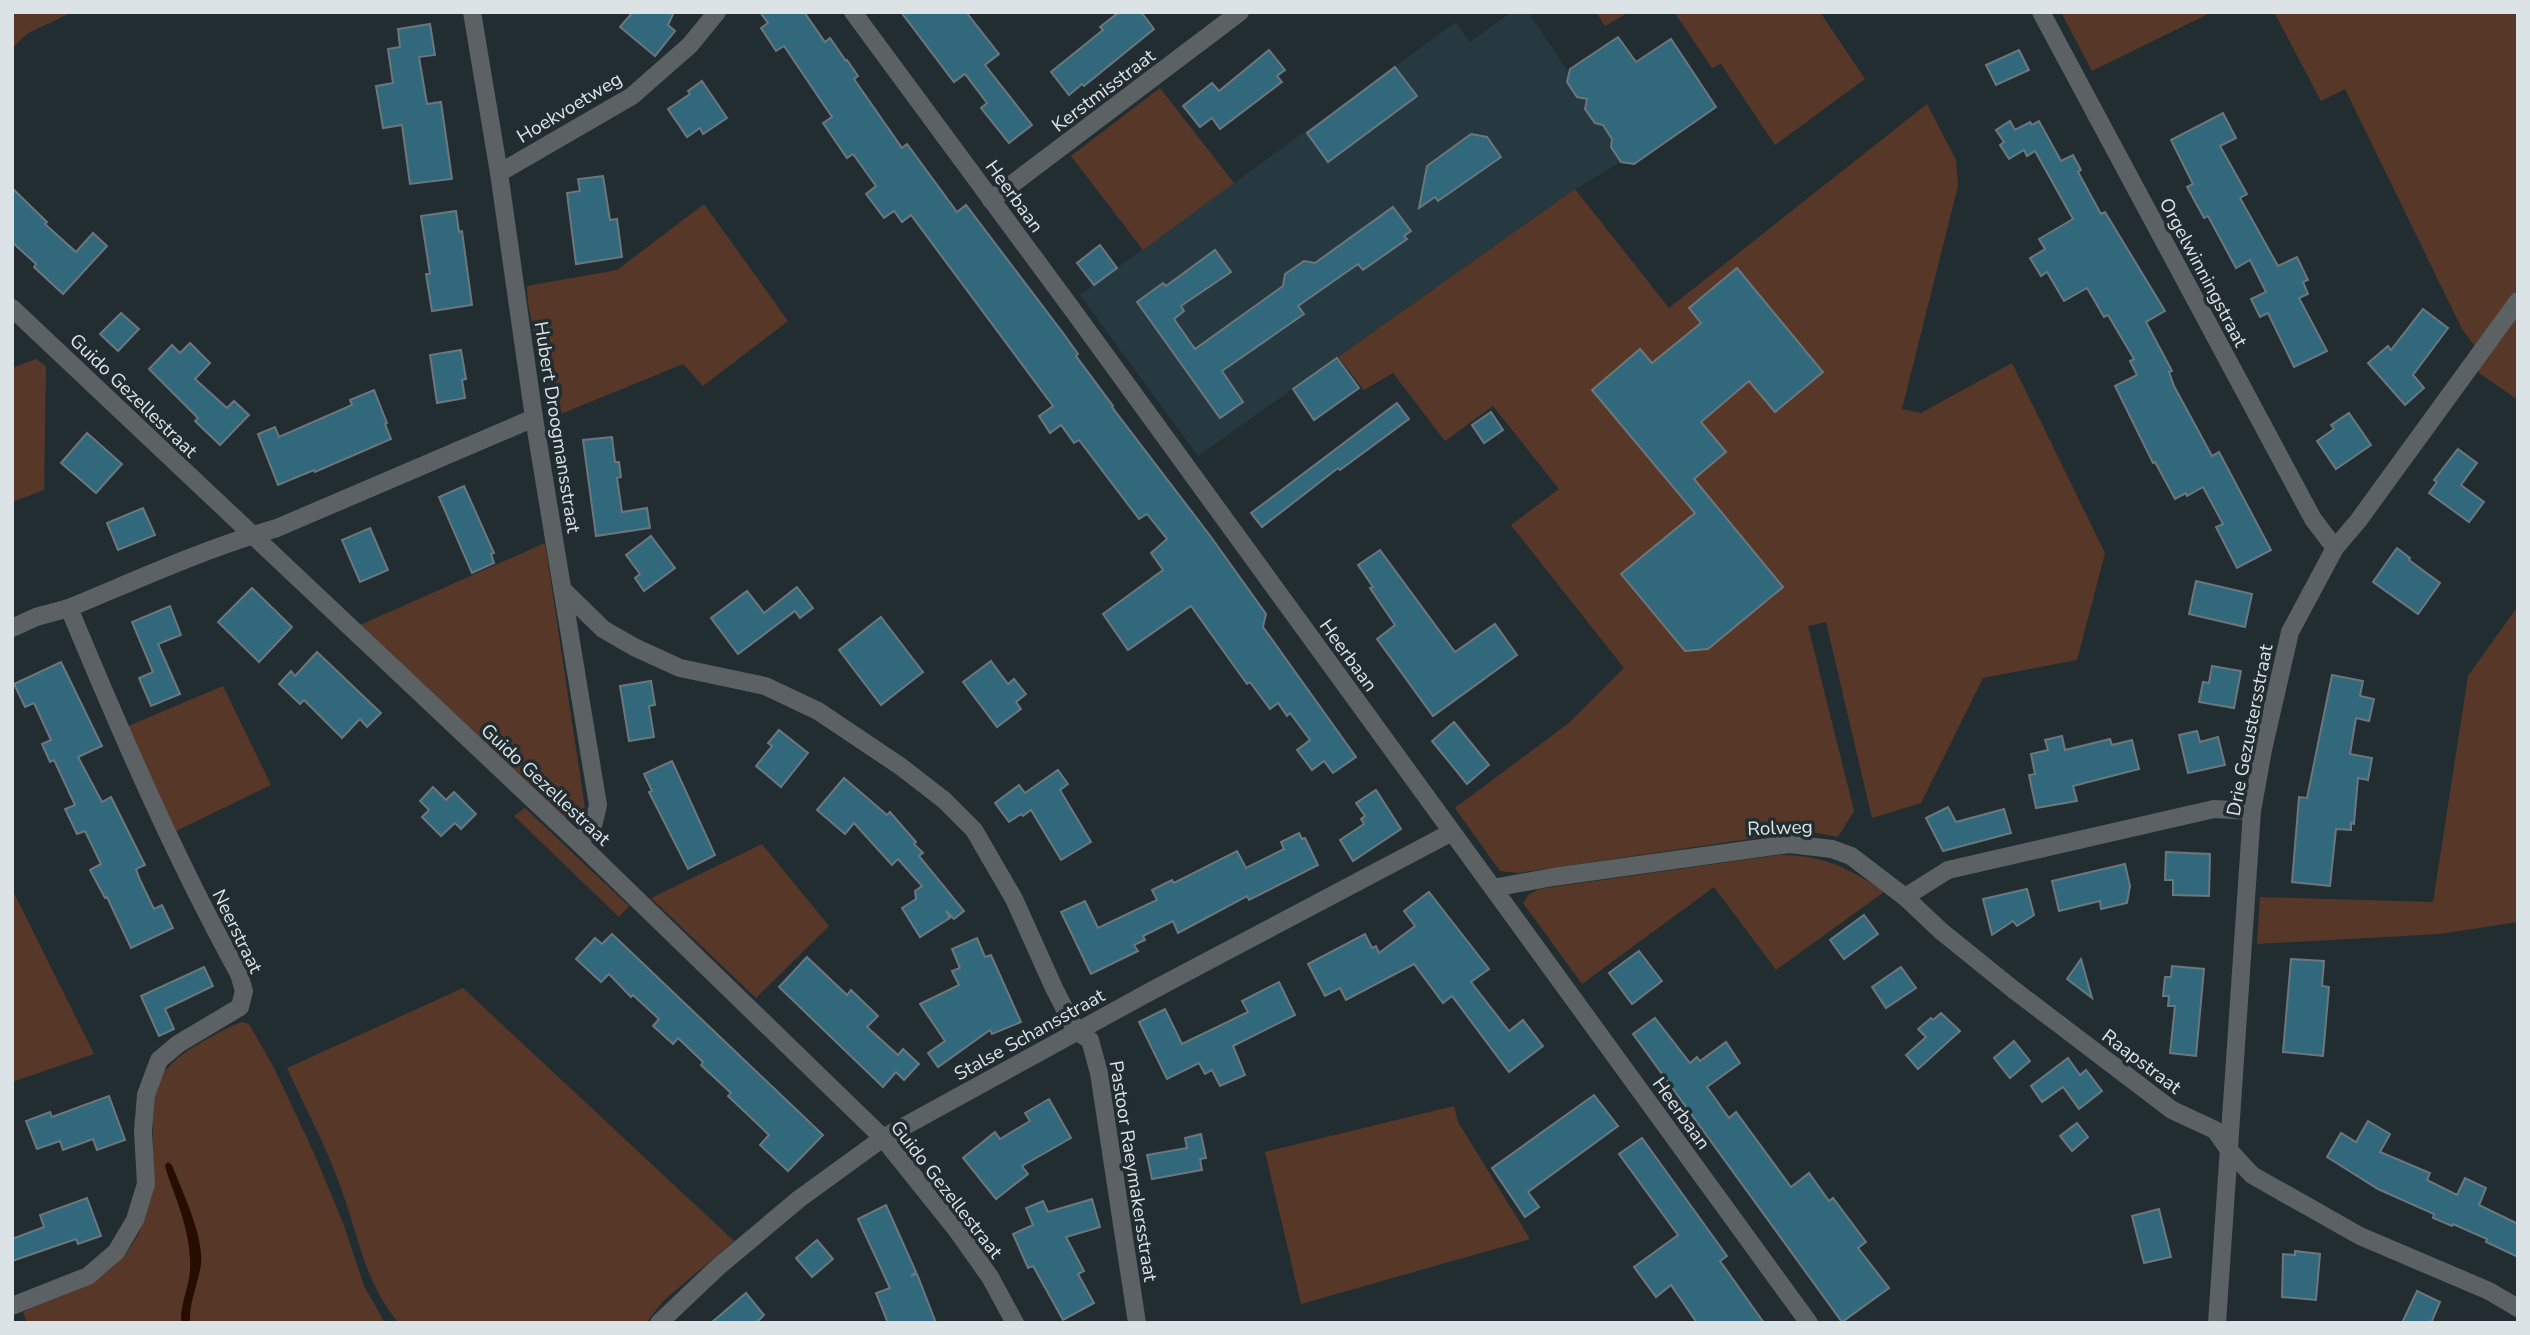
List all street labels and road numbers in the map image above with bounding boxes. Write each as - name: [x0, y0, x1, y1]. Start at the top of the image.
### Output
- street label: Kerstmisstraat: [1047, 43, 1161, 138]
- street label: Hoekvoetweg: [512, 66, 627, 150]
- street label: Heerbaan: [979, 155, 1049, 238]
- street label: Orgelwinningstraat: [2153, 193, 2254, 352]
- street label: Hubert Droogmansstraat: [527, 320, 587, 535]
- street label: Guido Gezellestraat: [64, 328, 203, 464]
- street label: Heerbaan: [1313, 614, 1383, 697]
- street label: Drie Gezustersstraat: [2221, 642, 2279, 818]
- street label: Guido Gezellestraat: [475, 718, 616, 852]
- street label: Rolweg: [1747, 814, 1813, 842]
- street label: Neerstraat: [206, 885, 269, 978]
- street label: Stalse Schansstraat: [949, 982, 1110, 1087]
- street label: Raapstraat: [2096, 1023, 2187, 1100]
- street label: Pastoor Raeymakersstraat: [1103, 1059, 1163, 1284]
- street label: Heerbaan: [1646, 1072, 1716, 1155]
- street label: Guido Gezellestraat: [884, 1115, 1009, 1264]

